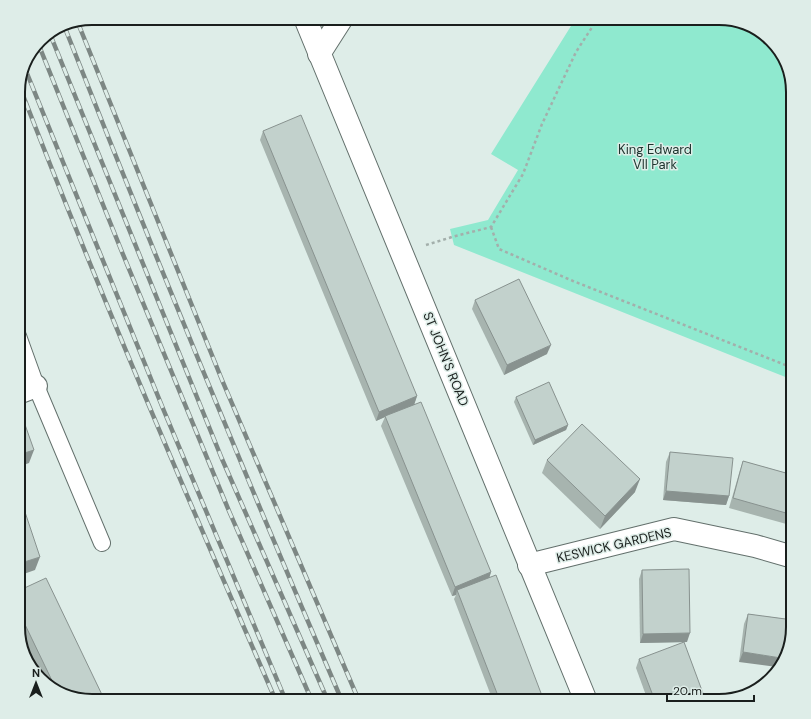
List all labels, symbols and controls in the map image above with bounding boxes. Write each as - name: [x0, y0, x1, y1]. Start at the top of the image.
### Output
- park label: King Edward VII Park: [618, 141, 692, 173]
- street label: ST JOHN'S ROAD: [419, 309, 473, 409]
- street label: KESWICK GARDENS: [555, 524, 673, 566]
- north arrow: [16, 663, 56, 703]
- text: N: [32, 666, 40, 680]
- scale bar: [667, 677, 754, 703]
- text: 20 m: [673, 683, 702, 699]

